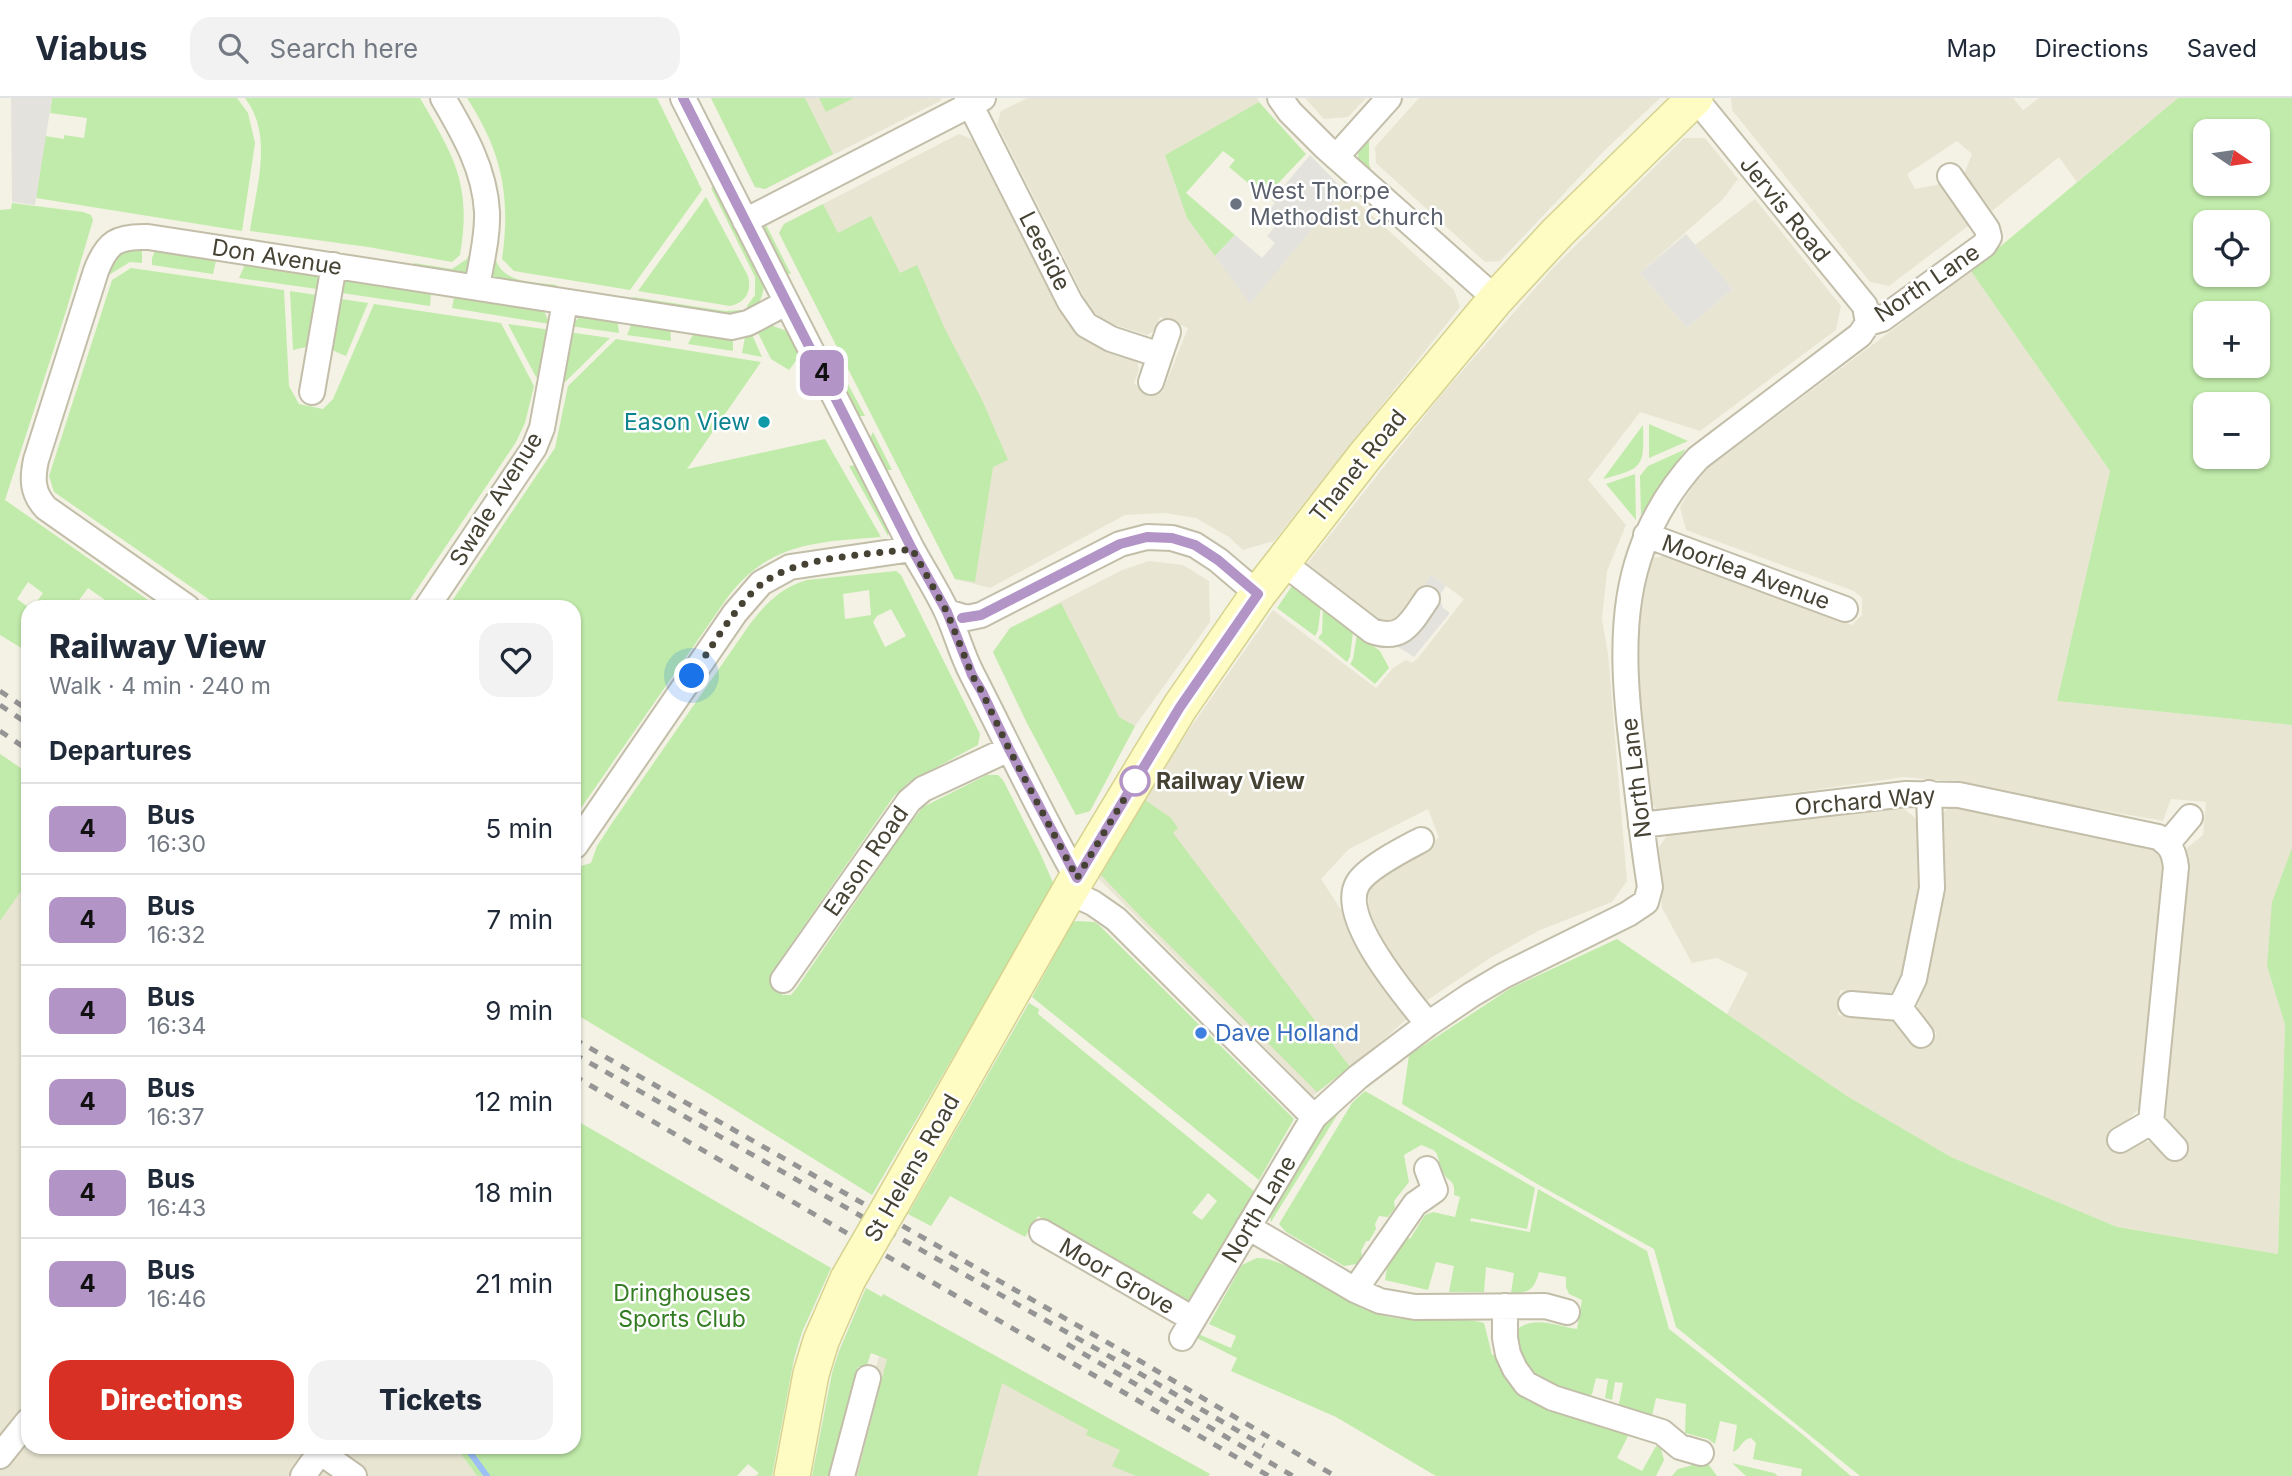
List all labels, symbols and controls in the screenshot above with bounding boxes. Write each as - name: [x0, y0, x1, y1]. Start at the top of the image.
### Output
- search box: [190, 17, 680, 80]
- text: Viabus: [35, 28, 148, 68]
- icon: search: [214, 29, 252, 67]
- text: Search here: [270, 33, 418, 64]
- text: Map: [1947, 34, 1996, 63]
- text: Directions: [2034, 34, 2149, 63]
- text: Saved: [2187, 34, 2257, 63]
- north arrow: [2193, 119, 2270, 196]
- map controls: [2193, 119, 2270, 469]
- street label: Jervis Road: [1734, 150, 1836, 268]
- place label: West Thorpe Methodist Church: [1250, 177, 1444, 231]
- marker: West Thorpe Methodist Church: [1228, 196, 1244, 212]
- street label: Leeside: [1013, 207, 1077, 295]
- button: locate: [2193, 210, 2270, 287]
- street label: Don Avenue: [210, 233, 344, 281]
- street label: North Lane: [1869, 238, 1985, 328]
- button: +: [2193, 301, 2270, 378]
- line badge: 4: [799, 350, 845, 396]
- text: 4: [814, 358, 830, 387]
- button: −: [2193, 392, 2270, 469]
- street label: Thanet Road: [1304, 404, 1412, 528]
- place label: Eason View: [624, 408, 750, 436]
- marker: Eason View: [756, 414, 772, 430]
- street label: Swale Avenue: [444, 427, 548, 571]
- street label: Moorlea Avenue: [1658, 529, 1834, 615]
- button: heart: [479, 623, 553, 697]
- text: Railway View: [49, 626, 266, 666]
- your location: [674, 658, 709, 693]
- text: Walk · 4 min · 240 m: [49, 672, 271, 700]
- street label: North Lane: [1615, 716, 1657, 840]
- text: Departures: [49, 735, 192, 766]
- marker: Railway View: [1120, 766, 1150, 796]
- place label: Railway View: [1156, 767, 1305, 795]
- street label: Orchard Way: [1793, 781, 1937, 821]
- text: Bus: [147, 799, 195, 830]
- street label: Eason Road: [818, 800, 914, 922]
- text: 5 min: [485, 813, 553, 844]
- text: 4: [79, 814, 96, 843]
- text: 16:30: [147, 830, 206, 858]
- text: Bus: [147, 890, 195, 921]
- text: 7 min: [487, 904, 553, 935]
- text: 4: [79, 905, 96, 934]
- text: 16:32: [147, 921, 205, 949]
- text: Bus: [147, 981, 195, 1012]
- text: 9 min: [485, 995, 553, 1026]
- text: 4: [79, 996, 96, 1025]
- text: 16:34: [147, 1012, 206, 1040]
- place label: Dave Holland: [1215, 1019, 1359, 1047]
- marker: Dave Holland: [1193, 1025, 1209, 1041]
- text: Bus: [147, 1072, 195, 1103]
- text: 12 min: [475, 1086, 553, 1117]
- text: 4: [79, 1087, 96, 1116]
- street label: St Helens Road: [858, 1089, 966, 1247]
- text: 16:37: [147, 1103, 204, 1131]
- street label: North Lane: [1216, 1150, 1302, 1268]
- text: Bus: [147, 1163, 195, 1194]
- text: 18 min: [475, 1177, 553, 1208]
- text: 4: [79, 1178, 96, 1207]
- text: 16:43: [147, 1194, 206, 1222]
- street label: Moor Grove: [1055, 1232, 1179, 1320]
- text: Bus: [147, 1254, 195, 1285]
- text: 21 min: [475, 1268, 553, 1299]
- text: 4: [79, 1269, 96, 1298]
- park label: Dringhouses Sports Club: [613, 1279, 751, 1333]
- text: 16:46: [147, 1285, 206, 1313]
- button: Directions: [49, 1360, 294, 1440]
- button: Tickets: [308, 1360, 553, 1440]

